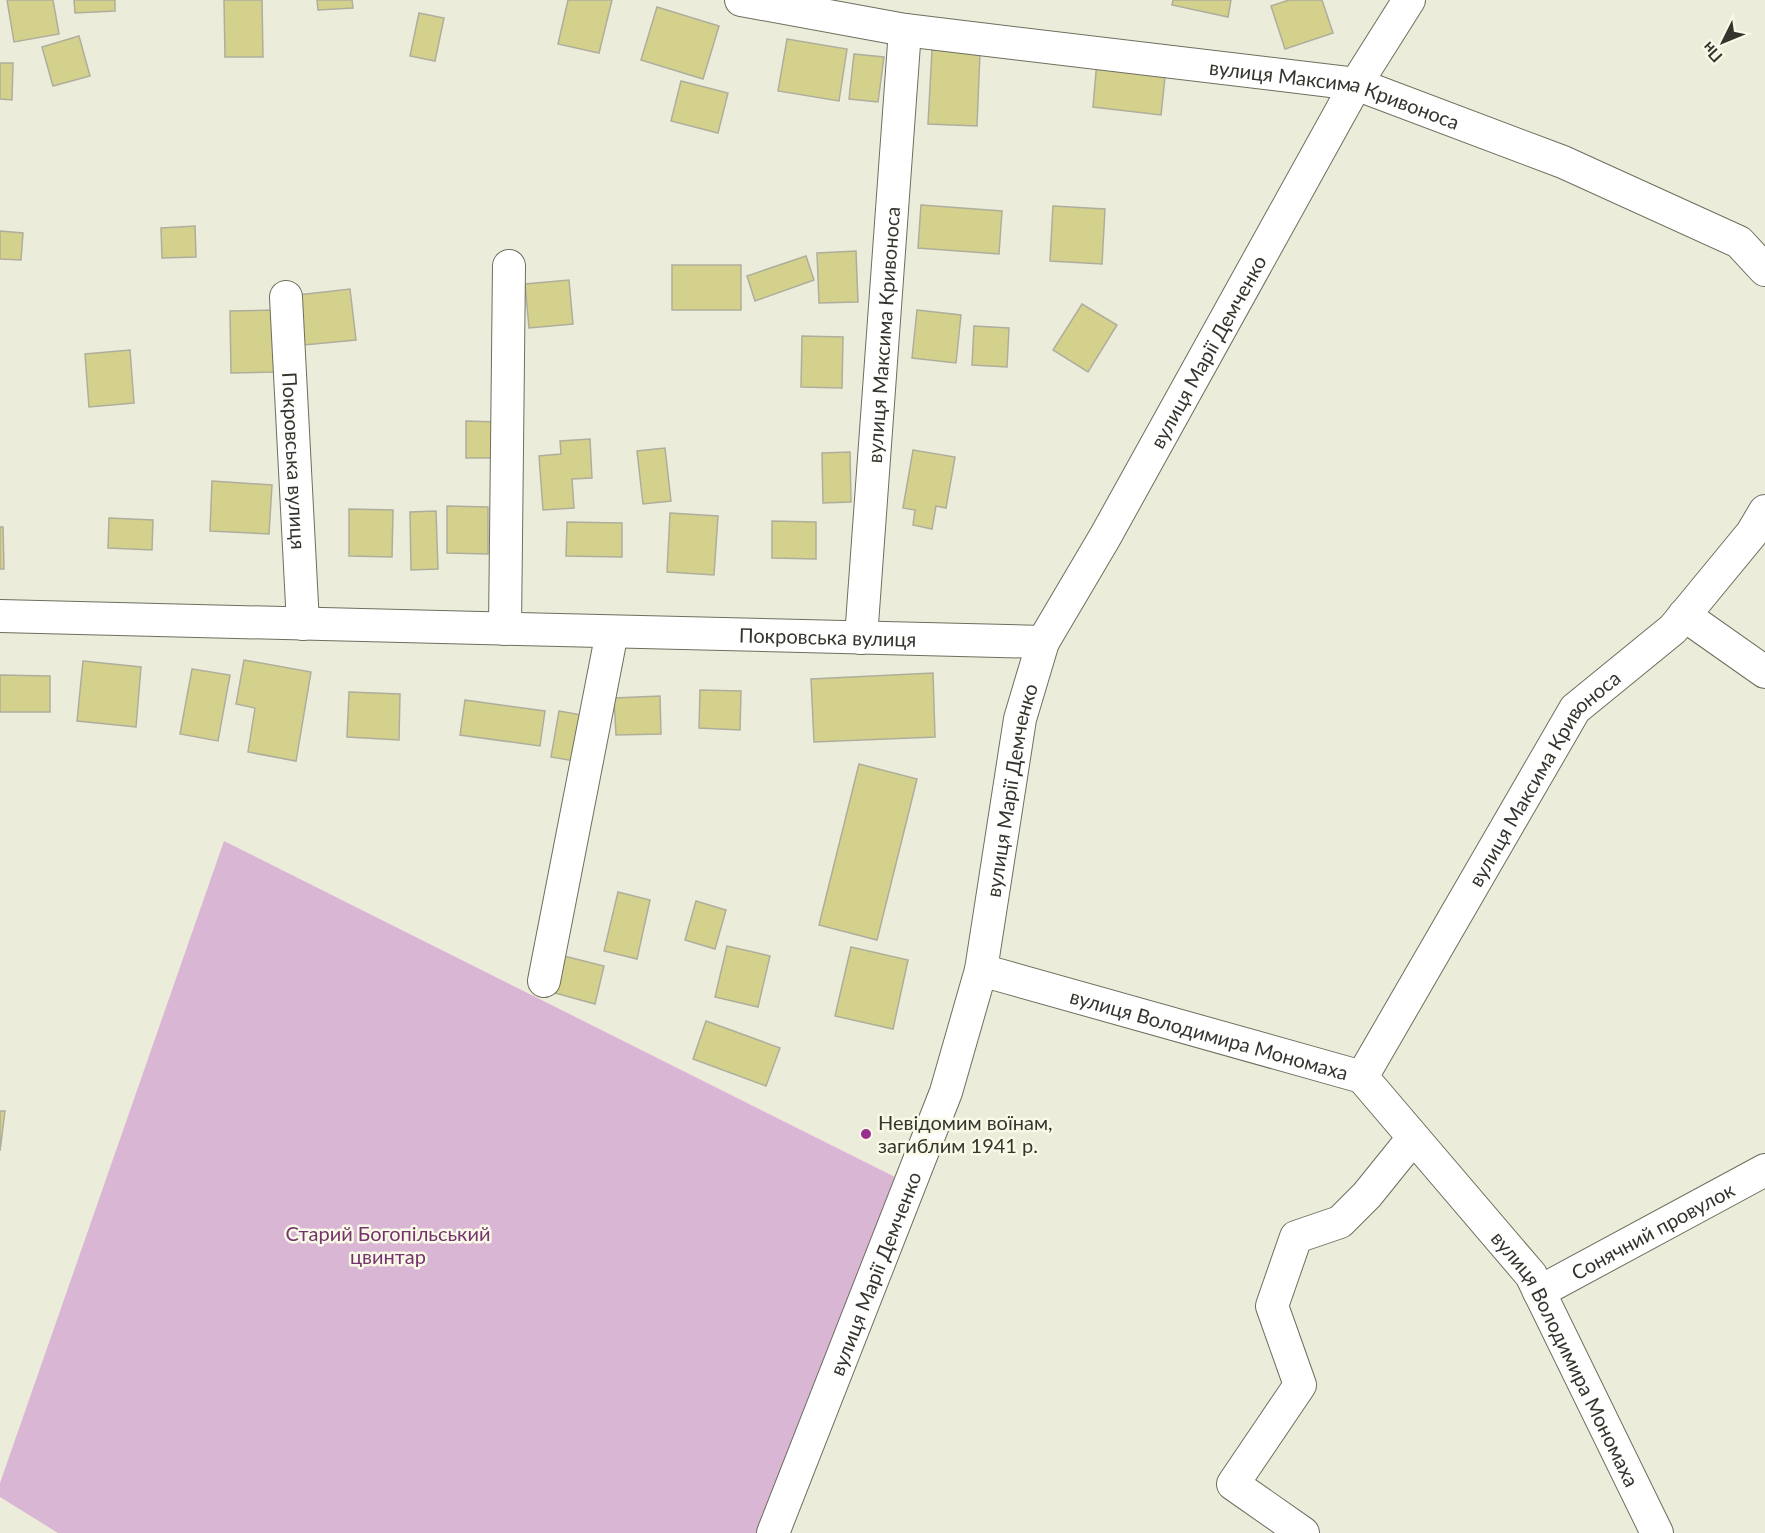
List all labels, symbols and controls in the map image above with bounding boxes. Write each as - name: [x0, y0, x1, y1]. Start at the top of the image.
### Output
- north arrow: [1693, 12, 1753, 72]
- text: Пн: [1698, 38, 1726, 67]
- street label: вулиця Максима Кривоноса: [1208, 55, 1463, 134]
- street label: вулиця Максима Кривоноса: [862, 206, 904, 464]
- street label: вулиця Марії Демченко: [1145, 251, 1271, 452]
- street label: Покровська вулиця: [278, 372, 311, 550]
- street label: Покровська вулиця: [739, 622, 917, 651]
- street label: вулиця Максима Кривоноса: [1463, 665, 1625, 891]
- street label: вулиця Марії Демченко: [980, 680, 1042, 899]
- street label: вулиця Володимира Мономаха: [1067, 984, 1351, 1085]
- place label: Невідомим воїнам, загиблим 1941 р.: [878, 1110, 1053, 1157]
- marker: Невідомим воїнам, загиблим 1941 р.: [859, 1127, 873, 1141]
- street label: вулиця Марії Демченко: [824, 1168, 926, 1379]
- street label: Сонячний провулок: [1567, 1177, 1739, 1284]
- park label: Старий Богопільський цвинтар: [286, 1221, 490, 1268]
- street label: вулиця Володимира Мономаха: [1487, 1226, 1644, 1490]

